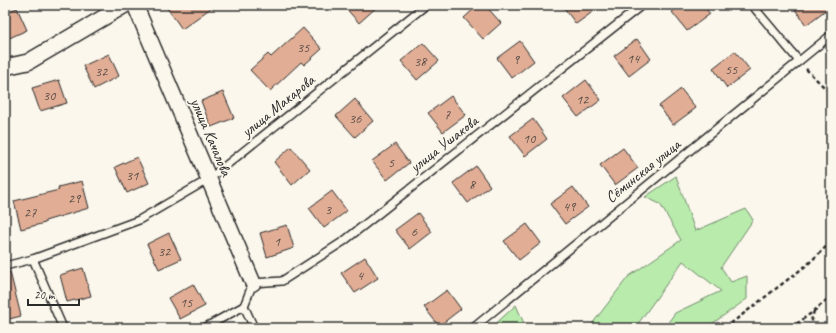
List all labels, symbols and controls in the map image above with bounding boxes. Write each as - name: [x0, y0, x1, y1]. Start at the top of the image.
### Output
- house number: 35: [297, 39, 310, 56]
- house number: 14: [627, 50, 641, 67]
- house number: 9: [513, 51, 521, 68]
- house number: 38: [414, 53, 428, 70]
- house number: 55: [725, 61, 738, 78]
- house number: 32: [95, 63, 109, 80]
- street label: улица Макарова: [236, 70, 320, 142]
- house number: 30: [43, 87, 57, 104]
- house number: 12: [576, 91, 590, 108]
- street label: улица Качалова: [185, 94, 237, 180]
- house number: 7: [444, 106, 451, 123]
- house number: 36: [349, 110, 362, 127]
- street label: улица Ушакова: [405, 110, 483, 177]
- house number: 10: [523, 130, 537, 147]
- street label: Сёминская улица: [601, 134, 686, 207]
- house number: 5: [388, 154, 395, 171]
- house number: 31: [126, 167, 139, 184]
- house number: 8: [469, 176, 477, 193]
- house number: 29: [68, 190, 82, 207]
- house number: 49: [563, 198, 577, 215]
- house number: 3: [325, 201, 333, 218]
- house number: 27: [24, 204, 37, 221]
- house number: 6: [411, 223, 418, 240]
- house number: 1: [274, 233, 281, 250]
- house number: 32: [158, 243, 172, 260]
- house number: 4: [357, 267, 365, 284]
- scale bar: [28, 281, 79, 307]
- text: 20 m: [34, 287, 56, 303]
- house number: 15: [180, 294, 193, 311]

